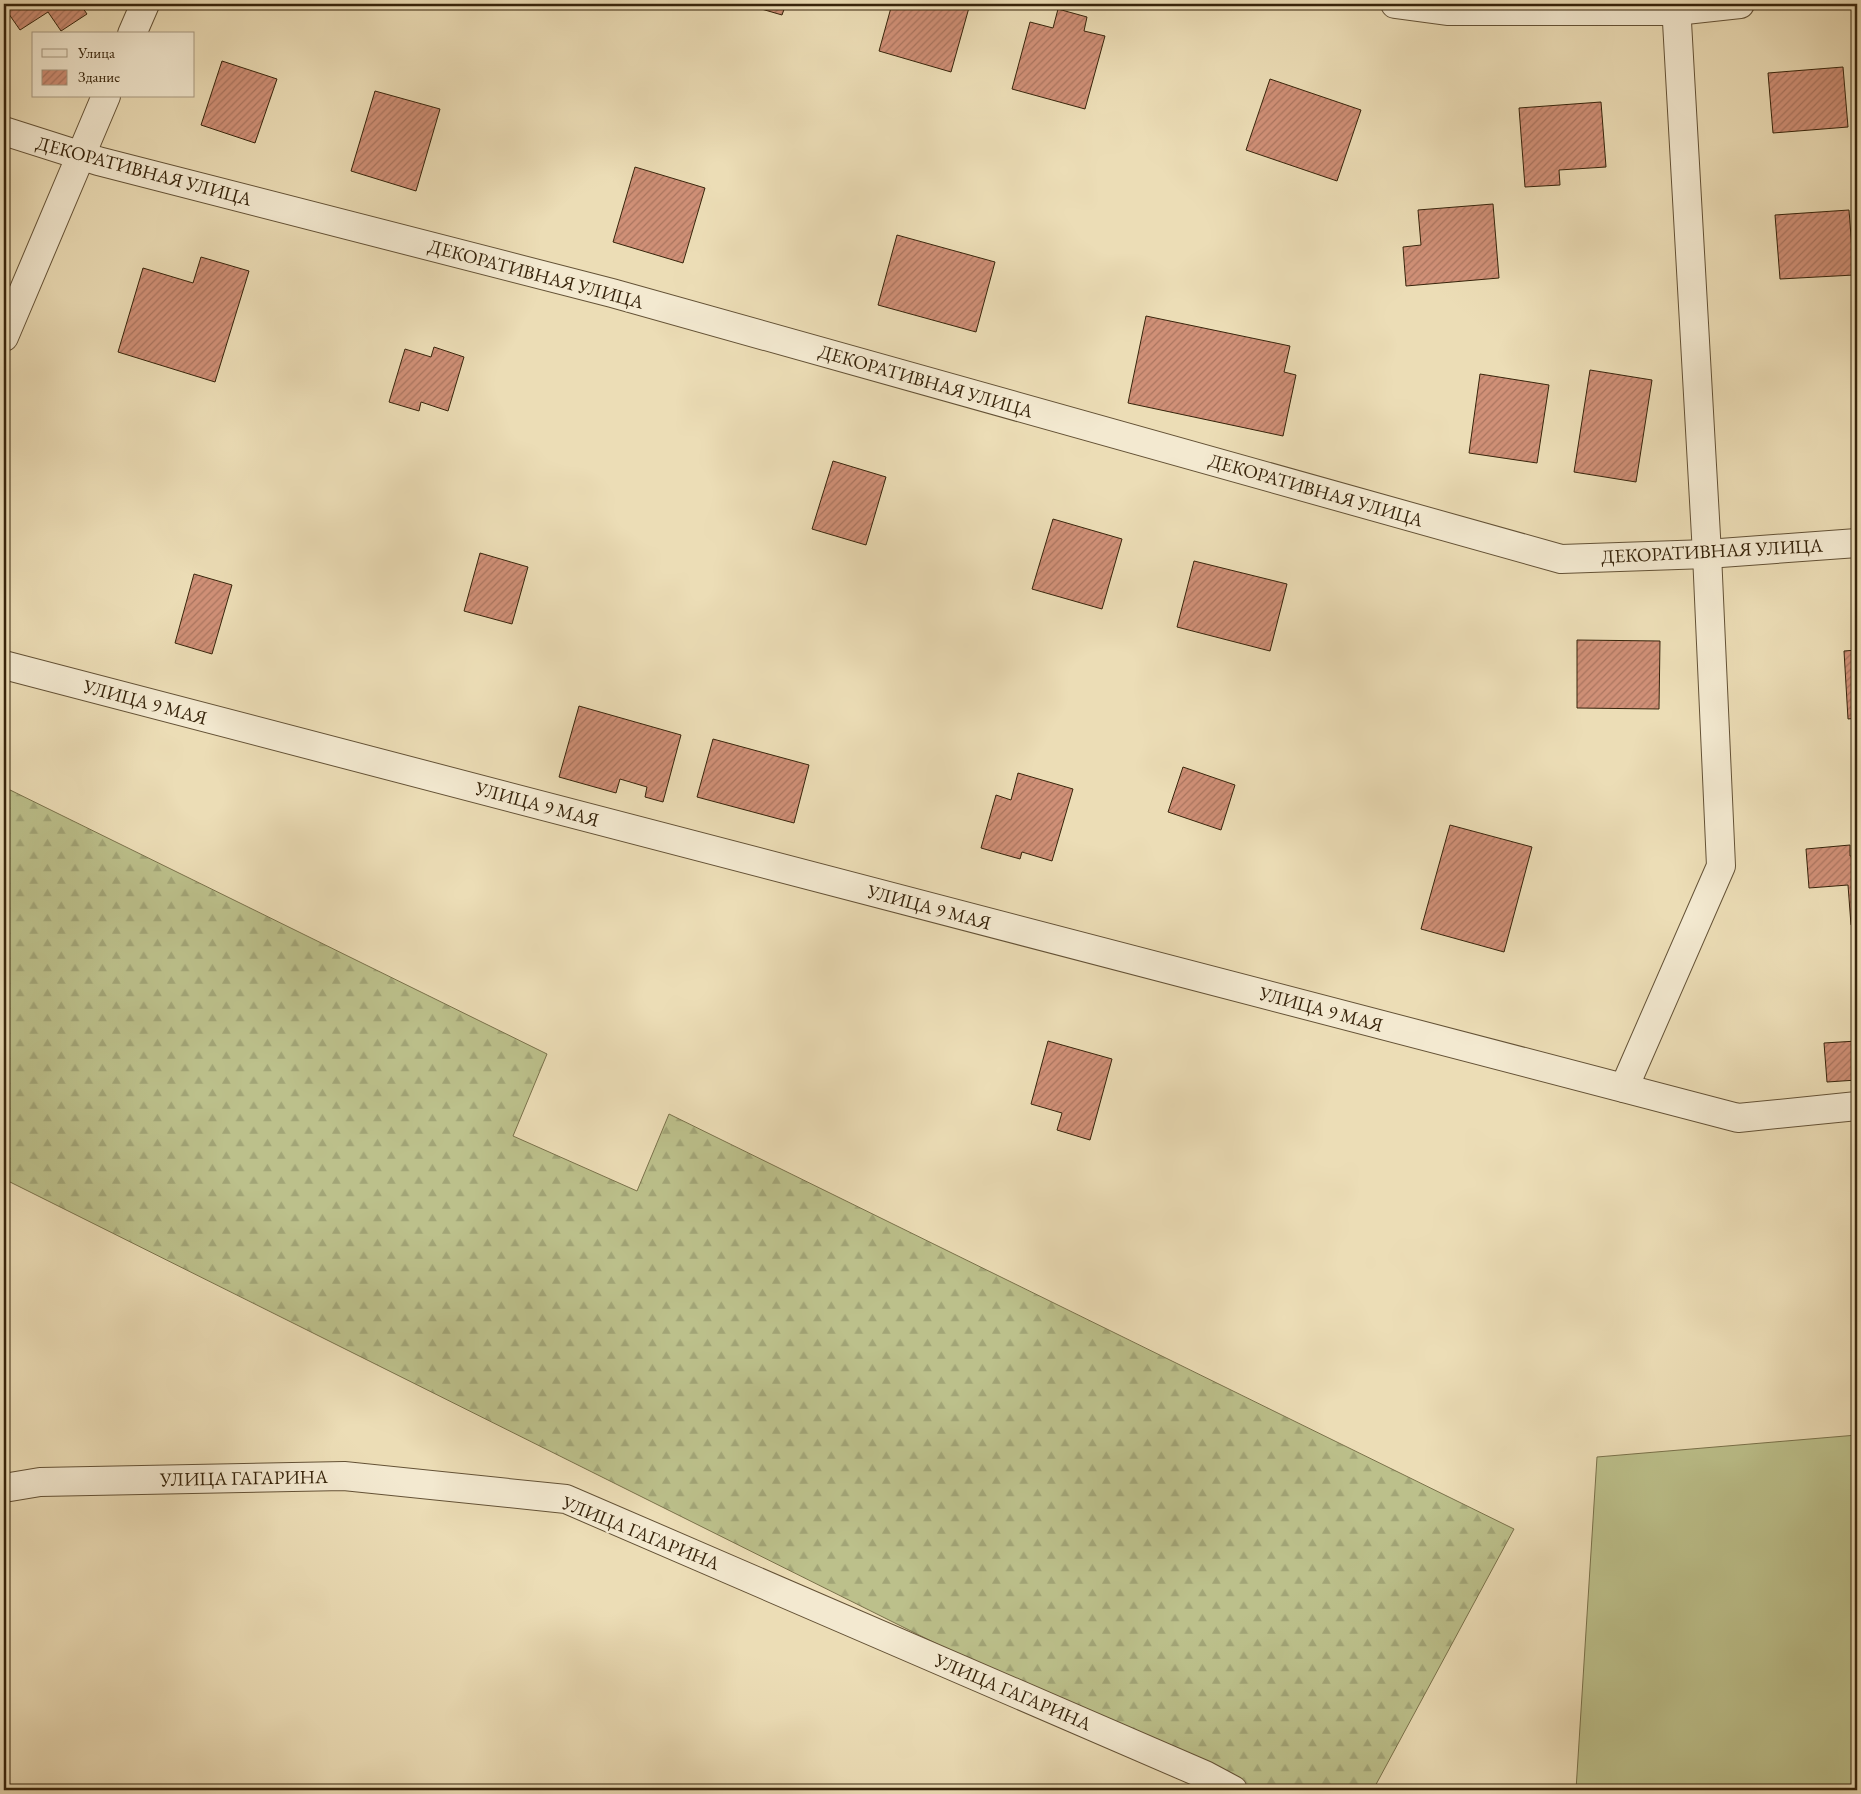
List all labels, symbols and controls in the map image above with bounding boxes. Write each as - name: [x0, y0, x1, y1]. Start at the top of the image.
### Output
- legend: [32, 32, 195, 98]
- text: Улица: [77, 43, 115, 62]
- text: Здание: [78, 67, 120, 86]
- street label: ДЕКОРАТИВНАЯ УЛИЦА: [33, 130, 255, 212]
- street label: ДЕКОРАТИВНАЯ УЛИЦА: [425, 233, 647, 315]
- street label: ДЕКОРАТИВНАЯ УЛИЦА: [816, 338, 1037, 424]
- street label: ДЕКОРАТИВНАЯ УЛИЦА: [1206, 447, 1427, 533]
- street label: ДЕКОРАТИВНАЯ УЛИЦА: [1600, 533, 1824, 569]
- street label: УЛИЦА 9 МАЯ: [79, 673, 210, 731]
- street label: УЛИЦА 9 МАЯ: [471, 775, 602, 833]
- street label: УЛИЦА 9 МАЯ: [863, 878, 994, 936]
- street label: УЛИЦА 9 МАЯ: [1255, 980, 1386, 1038]
- street label: УЛИЦА ГАГАРИНА: [159, 1464, 329, 1492]
- street label: УЛИЦА ГАГАРИНА: [557, 1490, 724, 1576]
- street label: УЛИЦА ГАГАРИНА: [930, 1647, 1096, 1737]

